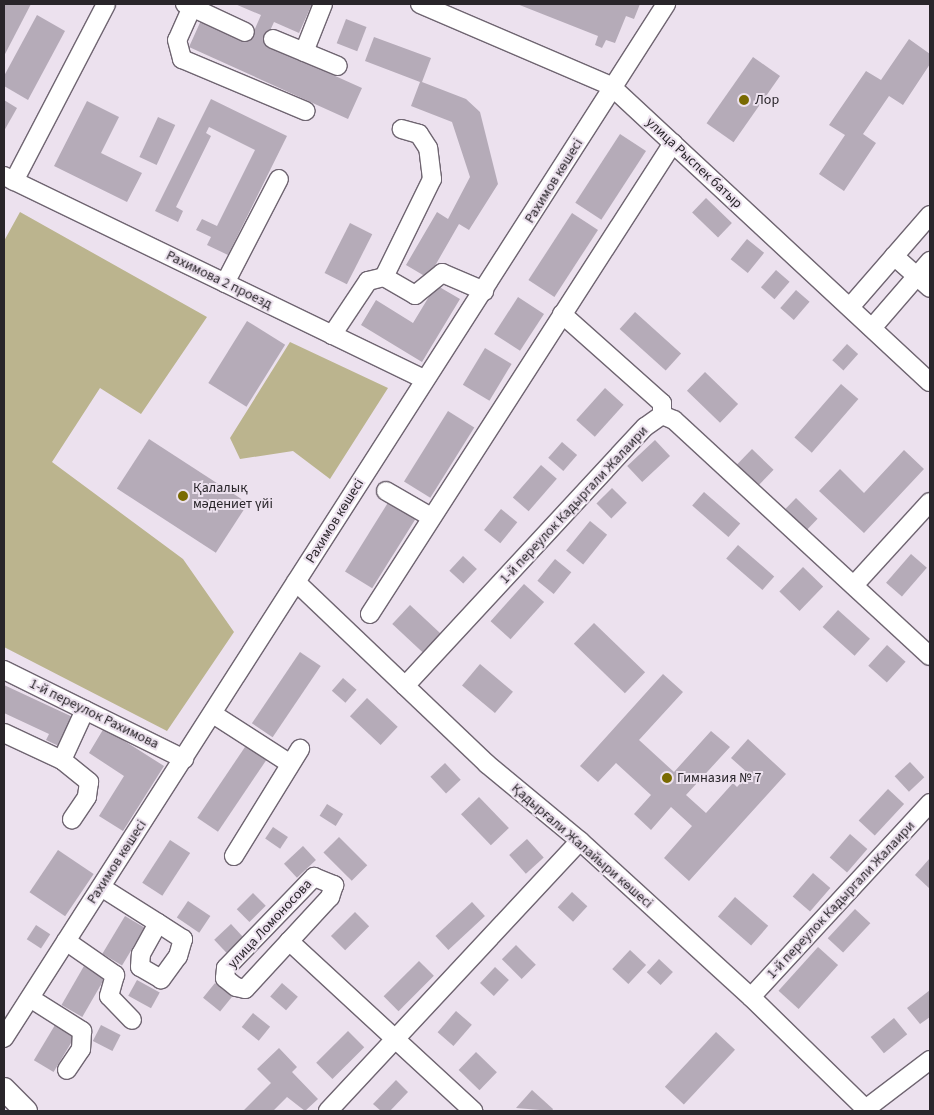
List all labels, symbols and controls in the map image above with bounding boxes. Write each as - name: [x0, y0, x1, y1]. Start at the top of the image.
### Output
- place label: Лор: [755, 92, 779, 108]
- marker: Лор: [737, 93, 751, 107]
- street label: улица Рыспек батыр: [642, 114, 746, 212]
- street label: Рахимов көшесі: [521, 136, 587, 226]
- street label: Рахимова 2 проезд: [163, 247, 275, 313]
- street label: 1-й переулок Кадыргали Жалаири: [496, 423, 652, 587]
- street label: Рахимов көшесі: [302, 476, 368, 566]
- place label: Қалалық мәдениет үйі: [193, 480, 273, 512]
- marker: Қалалық мәдениет үйі: [177, 490, 189, 502]
- street label: 1-й переулок Рахимова: [27, 675, 161, 753]
- place label: Гимназия № 7: [677, 770, 761, 786]
- marker: Гимназия № 7: [661, 772, 673, 784]
- street label: Қадырғали Жалайыри көшесі: [508, 780, 656, 912]
- street label: Рахимов көшесі: [84, 817, 150, 907]
- street label: 1-й переулок Кадыргали Жалаири: [763, 818, 919, 982]
- street label: улица Ломоносова: [224, 876, 316, 972]

